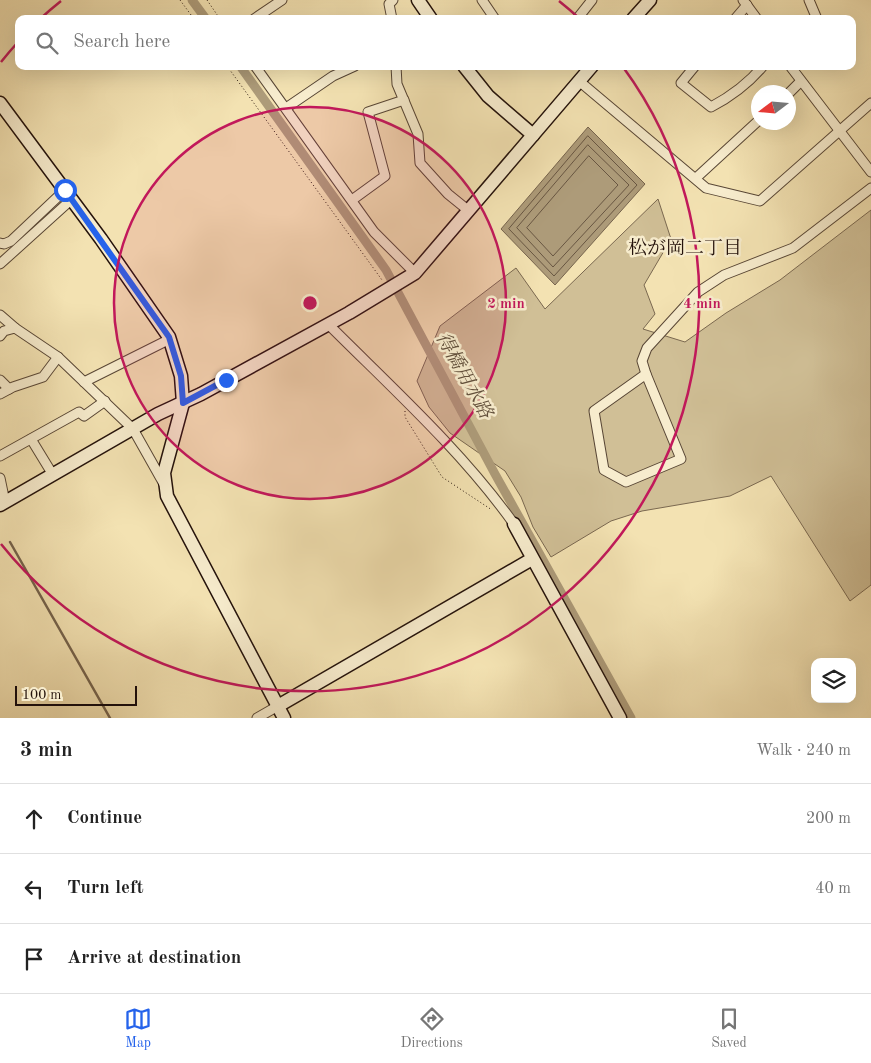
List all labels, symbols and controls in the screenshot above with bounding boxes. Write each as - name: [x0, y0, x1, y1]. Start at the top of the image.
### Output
- search box: [15, 15, 856, 70]
- icon: search: [33, 29, 61, 57]
- text: Search here: [73, 33, 170, 52]
- north arrow: [751, 85, 796, 130]
- route start: [54, 179, 77, 202]
- district label: 松が岡二丁目: [628, 238, 742, 259]
- centre of rings: [301, 294, 319, 312]
- text: 2 min: [487, 297, 525, 312]
- text: 4 min: [683, 297, 721, 312]
- water label: 得橋用水路: [432, 329, 497, 424]
- route end: [215, 369, 238, 392]
- map controls: [811, 658, 856, 703]
- button: layers: [811, 658, 856, 703]
- scale bar: [15, 683, 138, 706]
- text: 100 m: [22, 688, 61, 702]
- text: 3 min: [20, 740, 73, 761]
- text: Walk · 240 m: [756, 743, 851, 759]
- icon: ahead: [20, 805, 48, 833]
- text: Continue: [67, 809, 142, 828]
- text: 200 m: [806, 811, 851, 827]
- icon: left: [20, 875, 48, 903]
- text: Turn left: [67, 879, 144, 898]
- text: 40 m: [815, 881, 851, 897]
- icon: arrive: [20, 945, 48, 973]
- text: Arrive at destination: [67, 949, 241, 968]
- tab: Map: [124, 1005, 152, 1052]
- tab: Directions: [401, 1005, 463, 1052]
- tab: Saved: [711, 1005, 747, 1052]

